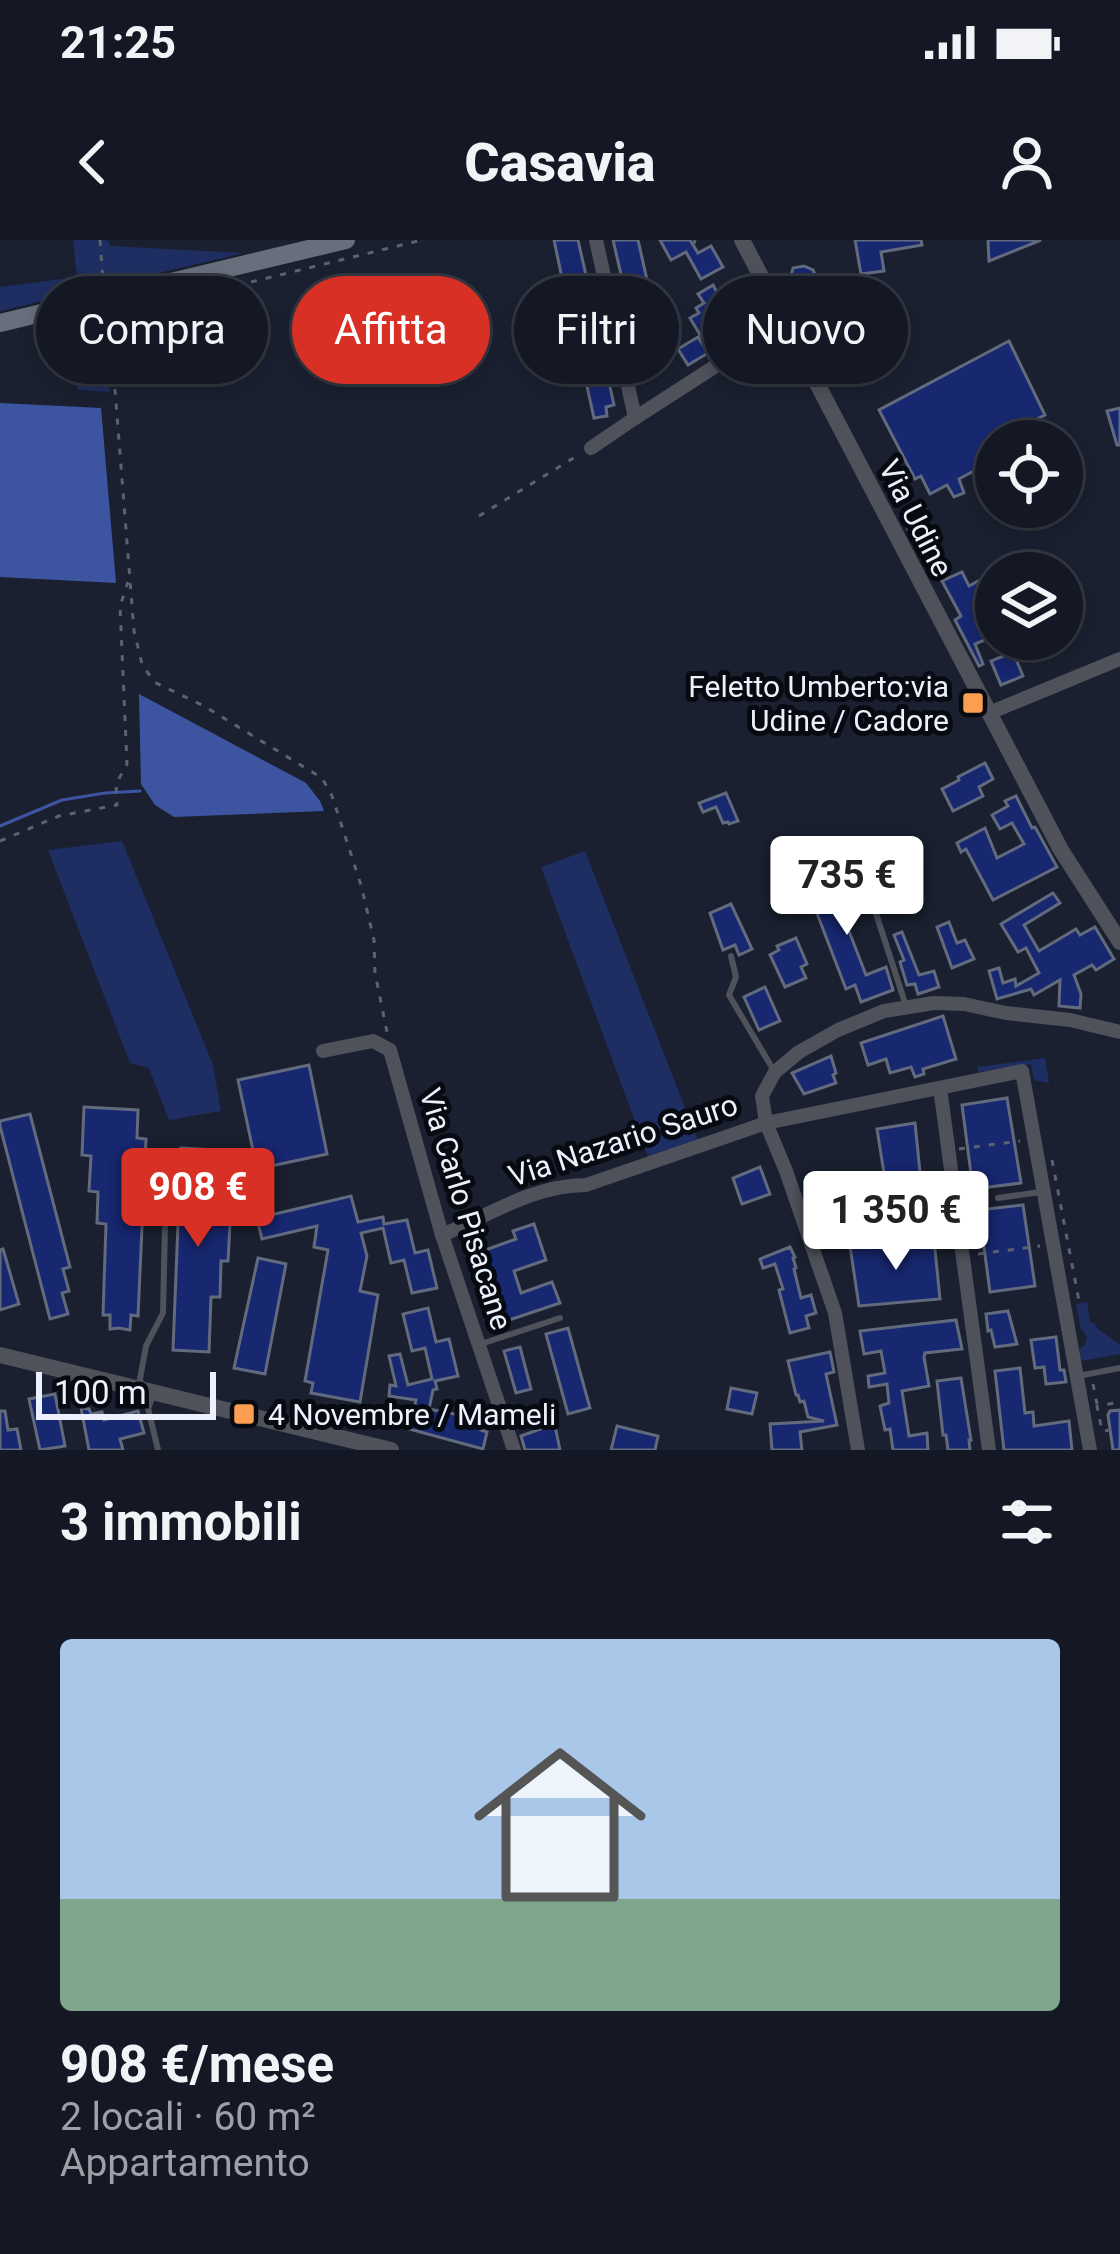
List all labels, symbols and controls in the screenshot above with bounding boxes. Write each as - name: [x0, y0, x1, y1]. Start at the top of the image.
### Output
- text: 21:25: [60, 16, 176, 69]
- icon: back: [60, 129, 126, 195]
- icon: person: [994, 129, 1060, 195]
- text: Casavia: [464, 131, 656, 194]
- chip: Compra: [36, 276, 268, 384]
- chip: Affitta: [292, 276, 490, 384]
- chip: Filtri: [514, 276, 679, 384]
- chip: Nuovo: [703, 276, 908, 384]
- map controls: [975, 420, 1083, 660]
- button: locate: [975, 420, 1083, 528]
- street label: Via Udine: [872, 454, 960, 582]
- button: layers: [975, 552, 1083, 660]
- place label: Feletto Umberto:via Udine / Cadore: [688, 669, 949, 738]
- marker: Feletto Umberto:via Udine / Cadore: [960, 690, 986, 716]
- pin: 735 €: [763, 836, 931, 938]
- text: 735 €: [797, 852, 897, 898]
- street label: Via Carlo Pisacane: [413, 1084, 519, 1334]
- street label: Via Nazario Sauro: [504, 1086, 742, 1194]
- pin: 908 €: [114, 1148, 282, 1250]
- text: 908 €: [148, 1164, 248, 1210]
- pin: 1 350 €: [785, 1171, 1007, 1273]
- text: 1 350 €: [830, 1187, 962, 1233]
- scale bar: [36, 1366, 216, 1419]
- text: 100 m: [54, 1373, 147, 1412]
- place label: 4 Novembre / Mameli: [268, 1397, 556, 1432]
- marker: 4 Novembre / Mameli: [231, 1401, 257, 1427]
- icon: filters: [994, 1489, 1060, 1555]
- text: 3 immobili: [60, 1493, 302, 1552]
- icon: home: [452, 1717, 668, 1933]
- text: 908 €/mese: [60, 2035, 334, 2094]
- text: 2 locali · 60 m²: [60, 2094, 315, 2140]
- text: Appartamento: [60, 2140, 310, 2186]

